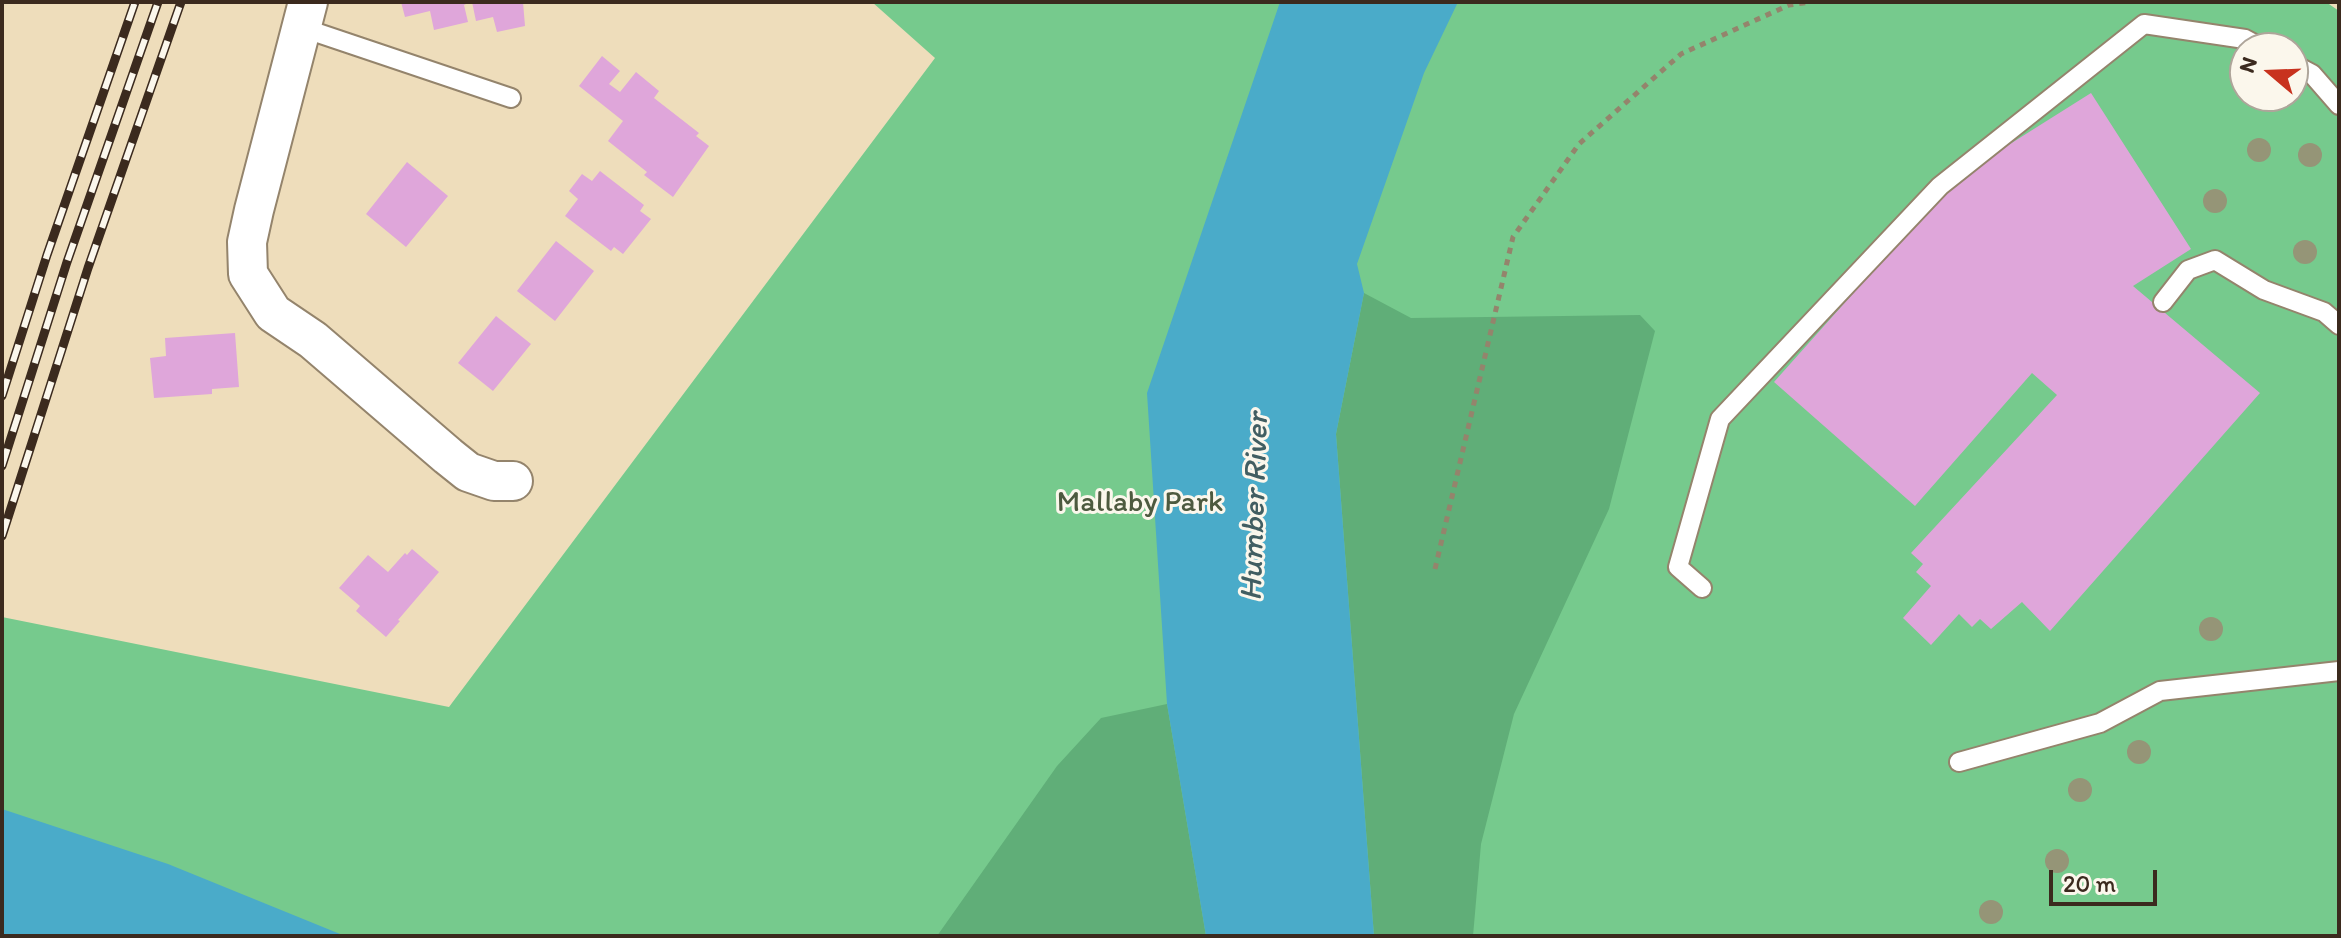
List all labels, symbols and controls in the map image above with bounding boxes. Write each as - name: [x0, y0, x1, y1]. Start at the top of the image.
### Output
- north arrow: [2229, 32, 2309, 112]
- text: N: [2233, 53, 2263, 76]
- water label: Humber River: [1234, 412, 1278, 602]
- park label: Mallaby Park: [1057, 485, 1223, 521]
- scale bar: [2053, 854, 2161, 904]
- text: 20 m: [2063, 869, 2116, 898]

